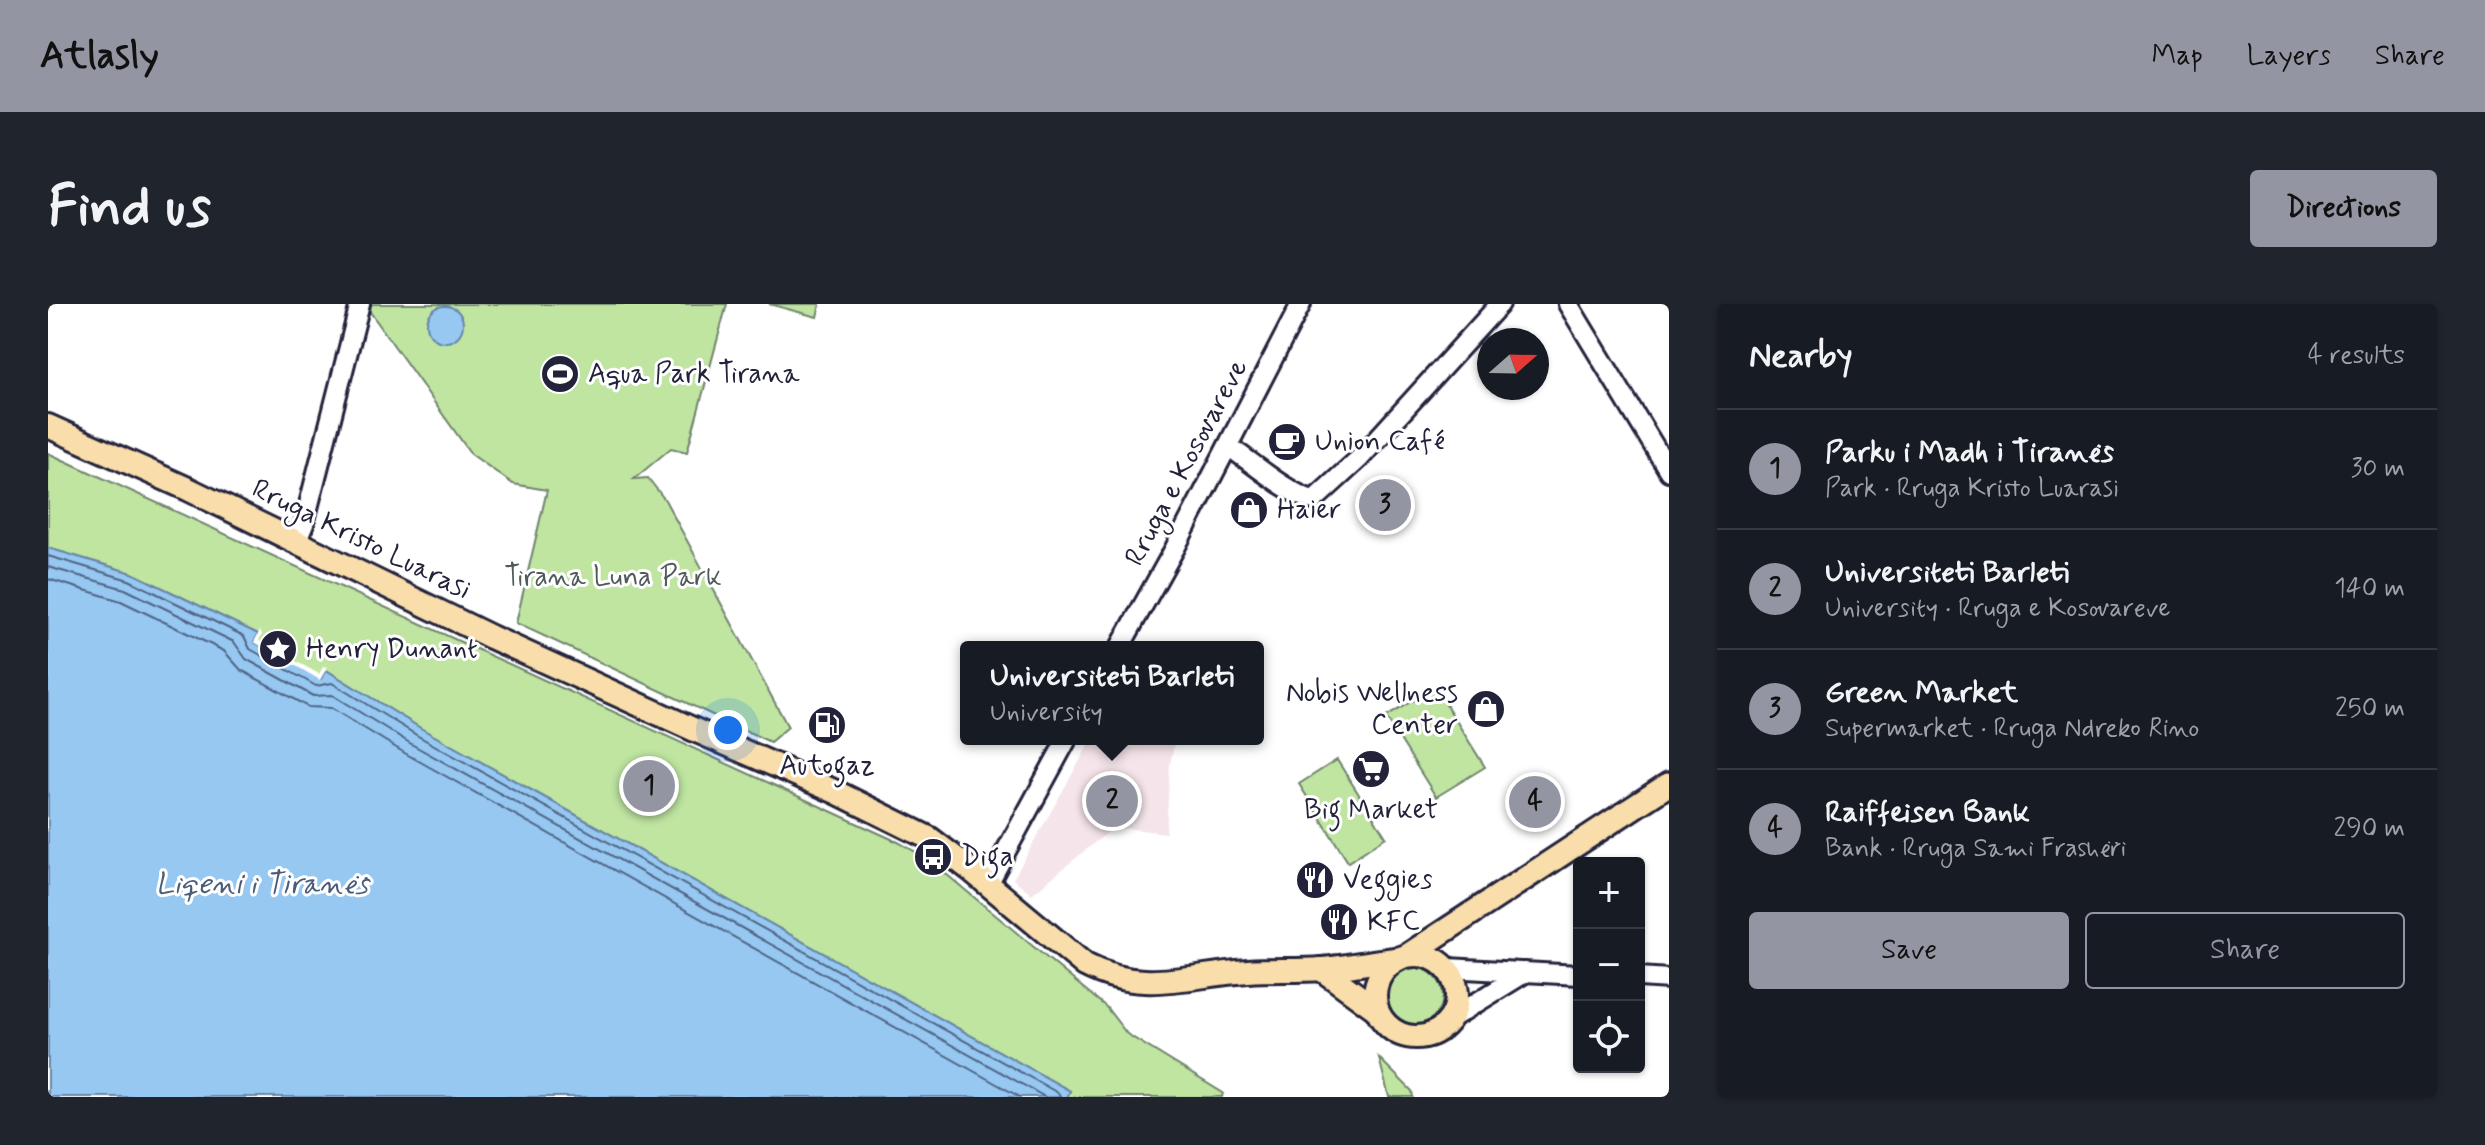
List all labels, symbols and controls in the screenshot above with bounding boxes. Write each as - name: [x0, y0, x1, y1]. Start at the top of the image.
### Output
- text: Atlasly: [40, 32, 159, 81]
- text: Map: [2152, 38, 2203, 75]
- text: Layers: [2247, 38, 2331, 75]
- text: Share: [2375, 38, 2445, 75]
- button: Directions: [2250, 170, 2437, 247]
- text: Find us: [48, 172, 211, 245]
- north arrow: [1477, 328, 1549, 400]
- text: Nearby: [1749, 334, 1853, 379]
- text: 4 results: [2308, 339, 2405, 373]
- sports icon: Aqua Park Tirana: [539, 353, 581, 395]
- street label: Rruga e Kosovareve: [1117, 353, 1259, 574]
- place label: Aqua Park Tirana: [588, 356, 800, 393]
- cafe icon: Union Café: [1266, 421, 1308, 463]
- place label: Union Café: [1315, 424, 1445, 461]
- text: Parku i Madh i Tiranës: [1825, 433, 2114, 472]
- text: 1: [1769, 452, 1781, 486]
- text: 30 m: [2351, 452, 2405, 486]
- street label: Rruga Kristo Luarasi: [244, 471, 477, 611]
- text: Park · Rruga Kristo Luarasi: [1825, 472, 2119, 506]
- pin: 3: [1359, 475, 1411, 535]
- shop icon: Haier: [1228, 489, 1270, 531]
- place label: Haier: [1277, 492, 1341, 529]
- text: Universiteti Barleti: [1825, 553, 2069, 592]
- park label: Tirana Luna Park: [504, 559, 722, 596]
- text: 2: [1769, 572, 1781, 606]
- text: 140 m: [2334, 572, 2405, 606]
- text: University · Rruga e Kosovareve: [1825, 592, 2171, 626]
- place icon: Henry Dunant: [257, 628, 299, 670]
- place label: Henry Dunant: [306, 631, 478, 668]
- popup: [960, 641, 1264, 745]
- text: Universiteti Barleti: [990, 657, 1234, 696]
- text: Green Market: [1825, 673, 2018, 712]
- place label: Nobis Wellness Center: [1286, 675, 1458, 744]
- shop icon: Nobis Wellness Center: [1465, 688, 1507, 730]
- text: 3: [1769, 692, 1781, 726]
- text: 250 m: [2335, 692, 2405, 726]
- text: University: [990, 696, 1103, 730]
- fuel station icon: Autogaz: [806, 704, 848, 746]
- your location: [708, 710, 748, 750]
- text: Supermarket · Rruga Ndreko Rino: [1825, 712, 2199, 746]
- place label: Autogaz: [779, 748, 875, 788]
- supermarket icon: Big Market: [1350, 748, 1392, 790]
- pin: 1: [623, 756, 675, 816]
- pin: 2: [1086, 771, 1138, 831]
- pin: 4: [1509, 772, 1561, 832]
- place label: Big Market: [1304, 792, 1438, 832]
- text: Raiffeisen Bank: [1825, 793, 2030, 832]
- text: 4: [1767, 812, 1783, 846]
- text: 290 m: [2333, 812, 2405, 846]
- text: Bank · Rruga Sami Frashëri: [1825, 832, 2126, 866]
- bus stop icon: Diga: [912, 836, 954, 878]
- place label: Diga: [961, 839, 1013, 879]
- map controls: [1573, 857, 1645, 1073]
- button: +: [1573, 857, 1645, 929]
- restaurant icon: Veggies: [1294, 859, 1336, 901]
- place label: Veggies: [1343, 862, 1432, 902]
- water label: Liqeni i Tiranës: [155, 865, 371, 904]
- restaurant icon: KFC: [1318, 901, 1360, 943]
- place label: KFC: [1367, 904, 1420, 941]
- button: Save: [1749, 912, 2069, 989]
- button: Share: [2085, 912, 2405, 989]
- button: −: [1573, 929, 1645, 1001]
- button: locate: [1573, 1001, 1645, 1073]

